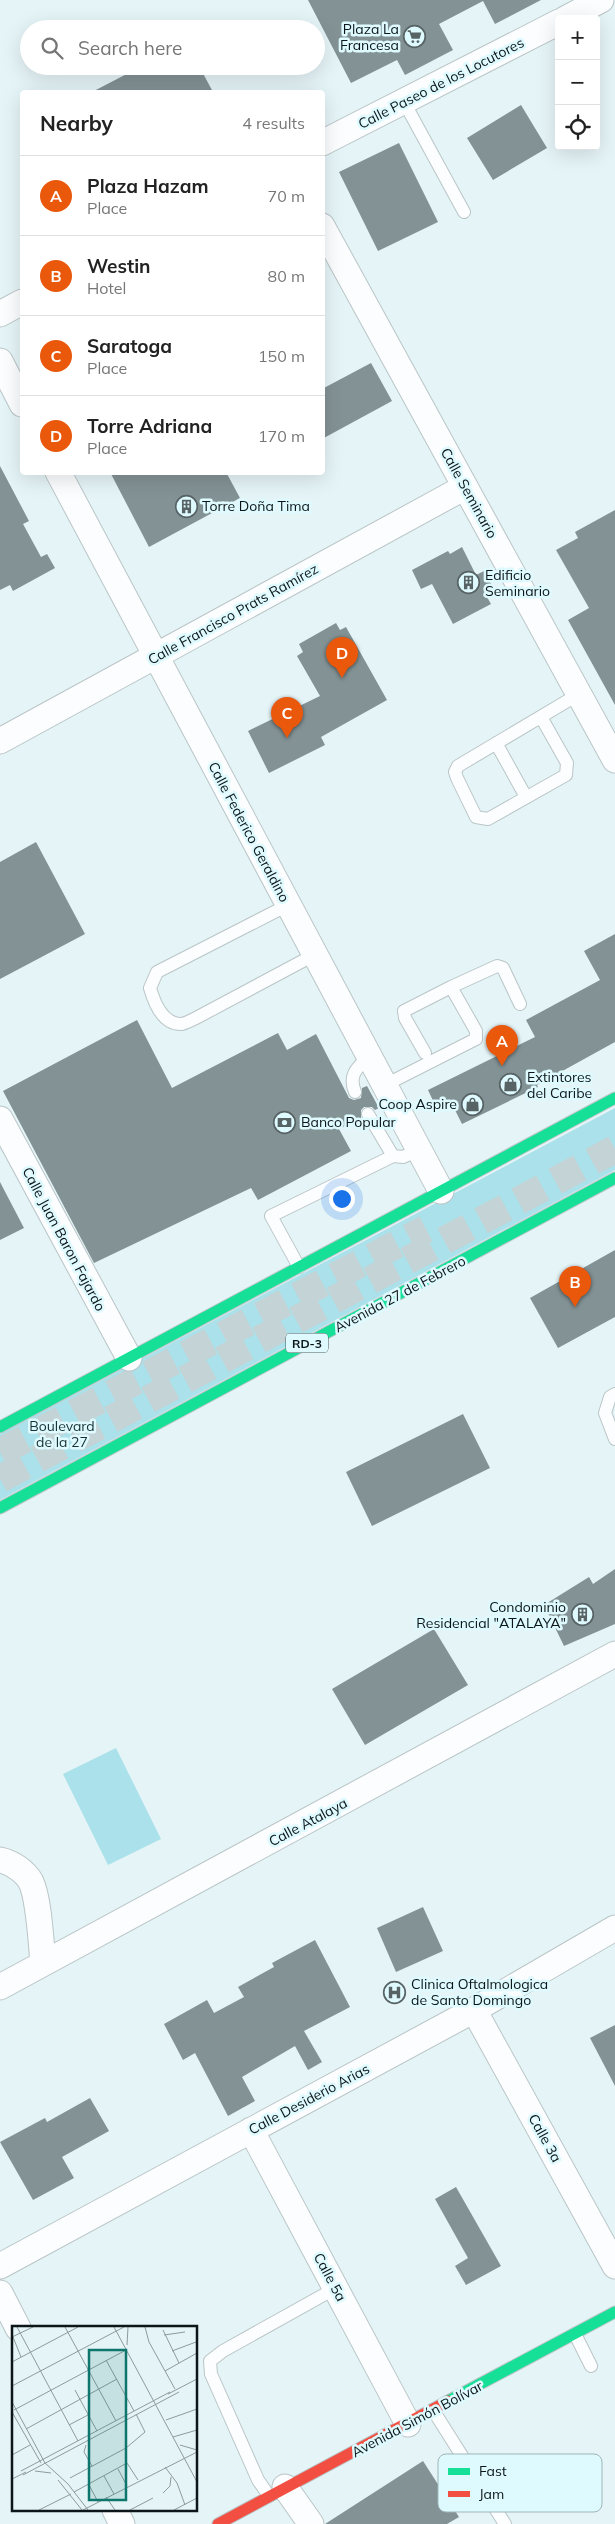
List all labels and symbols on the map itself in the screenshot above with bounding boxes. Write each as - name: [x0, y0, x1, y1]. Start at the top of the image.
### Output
- place label: Plaza La Francesa: [340, 20, 399, 54]
- supermarket icon: Plaza La Francesa: [403, 25, 427, 49]
- street label: Calle Paseo de los Locutores: [355, 33, 527, 133]
- street label: Calle Seminario: [437, 445, 501, 541]
- building icon: Torre Doña Tima: [174, 494, 198, 518]
- place label: Torre Doña Tima: [202, 497, 310, 515]
- street label: Calle Francisco Prats Ramírez: [145, 560, 321, 668]
- place label: Edificio Seminario: [485, 566, 550, 600]
- building icon: Edificio Seminario: [457, 571, 481, 595]
- pin: D: [326, 637, 358, 678]
- pin: C: [271, 697, 303, 738]
- street label: Calle Federico Geraldino: [204, 759, 294, 905]
- pin: A: [486, 1025, 518, 1066]
- place label: Extintores del Caribe: [527, 1068, 592, 1102]
- shop icon: Extintores del Caribe: [499, 1073, 523, 1097]
- shop icon: Coop Aspire: [461, 1092, 485, 1116]
- place label: Coop Aspire: [378, 1095, 457, 1113]
- bank icon: Banco Popular: [273, 1110, 297, 1134]
- place label: Banco Popular: [301, 1113, 397, 1131]
- street label: Calle Juan Baron Fajardo: [18, 1164, 110, 1314]
- your location: [329, 1186, 355, 1212]
- street label: Avenida 27 de Febrero: [331, 1252, 469, 1336]
- pin: B: [559, 1266, 591, 1307]
- road number: RD-3: [286, 1334, 328, 1352]
- park label: Boulevard de la 27: [29, 1417, 95, 1451]
- place label: Condominio Residencial "ATALAYA": [416, 1598, 566, 1632]
- building icon: Condominio Residencial "ATALAYA": [570, 1603, 594, 1627]
- street label: Calle Atalaya: [266, 1794, 350, 1850]
- place label: Clinica Oftalmologica de Santo Domingo: [411, 1975, 548, 2009]
- hospital icon: Clinica Oftalmologica de Santo Domingo: [383, 1980, 407, 2004]
- street label: Calle Desiderio Arias: [246, 2060, 373, 2138]
- street label: Calle 3a: [524, 2111, 566, 2165]
- street label: Calle 5a: [310, 2250, 350, 2304]
- inset map: [12, 2326, 198, 2512]
- street label: Avenida Simón Bolívar: [348, 2376, 486, 2461]
- legend: [438, 2454, 602, 2512]
- text: Fast: [479, 2462, 507, 2480]
- text: Jam: [479, 2485, 504, 2503]

